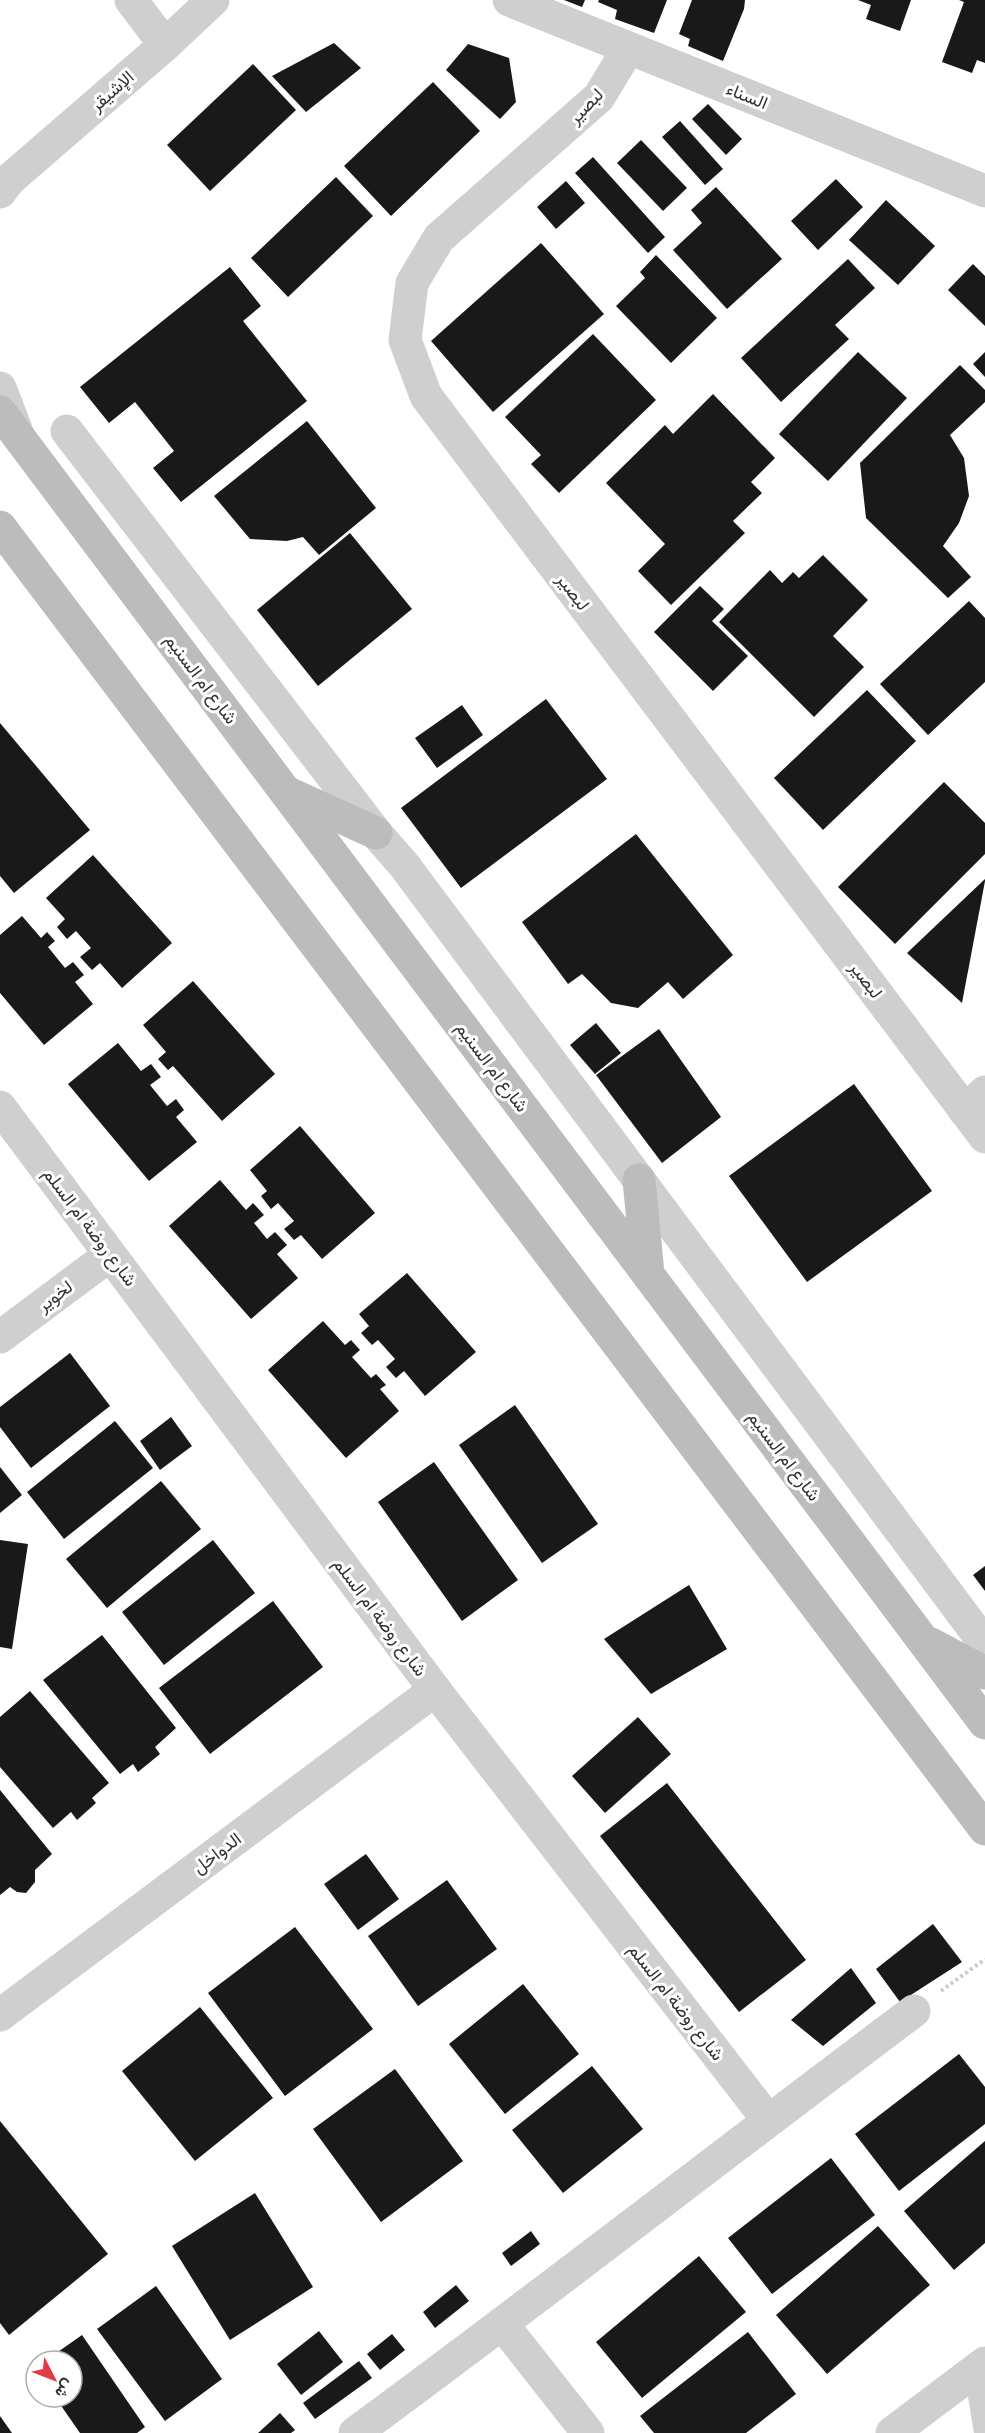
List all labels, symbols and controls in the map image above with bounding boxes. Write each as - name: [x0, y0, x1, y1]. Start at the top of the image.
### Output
- street label: الإشيقر: [84, 65, 139, 117]
- street label: السناء: [723, 77, 771, 114]
- street label: لبصير: [562, 83, 608, 129]
- street label: لبصير: [551, 568, 595, 615]
- street label: شارع ام السنيم: [159, 629, 243, 729]
- street label: لبصير: [844, 956, 888, 1003]
- street label: شارع ام السنيم: [450, 1017, 534, 1117]
- street label: شارع روضة ام السلم: [38, 1163, 142, 1291]
- street label: لخوير: [32, 1275, 77, 1317]
- street label: شارع ام السنيم: [742, 1406, 826, 1506]
- street label: شارع روضة ام السلم: [328, 1553, 432, 1681]
- street label: الدواخل: [188, 1827, 246, 1878]
- street label: شارع روضة ام السلم: [623, 1938, 729, 2066]
- north arrow: [24, 2349, 84, 2409]
- text: ش: [51, 2375, 79, 2403]

